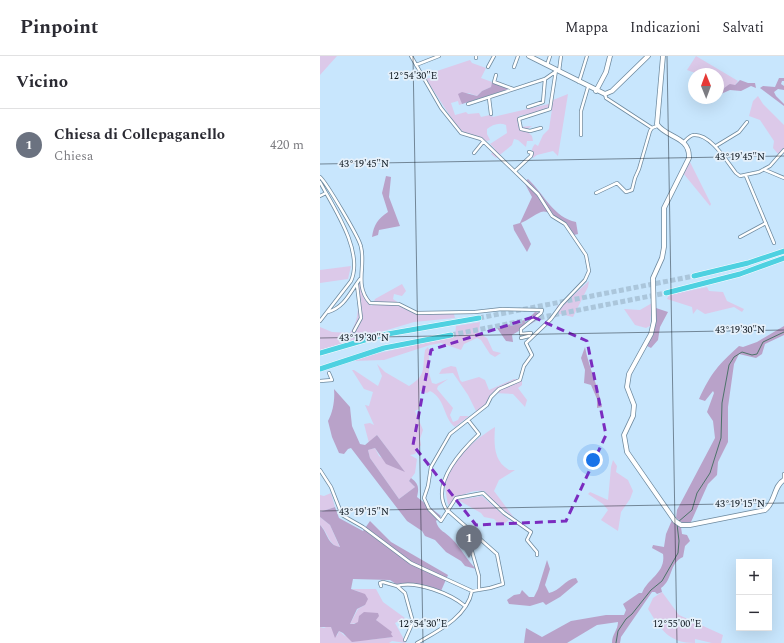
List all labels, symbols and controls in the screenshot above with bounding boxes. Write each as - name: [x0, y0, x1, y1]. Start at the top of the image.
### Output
- text: Pinpoint: [20, 13, 98, 42]
- text: Mappa: [565, 17, 608, 38]
- text: Indicazioni: [630, 17, 700, 38]
- text: Salvati: [722, 17, 764, 38]
- text: 12°54'30"E: [389, 68, 437, 84]
- north arrow: [688, 68, 724, 104]
- text: Vicino: [16, 69, 68, 95]
- text: Chiesa di Collepaganello: [54, 123, 225, 146]
- text: 1: [25, 135, 33, 155]
- text: 420 m: [270, 135, 304, 155]
- text: Chiesa: [54, 146, 93, 166]
- text: 43°19'45"N: [715, 149, 765, 165]
- text: 43°19'45"N: [339, 156, 389, 172]
- text: 43°19'30"N: [715, 322, 765, 338]
- text: 43°19'30"N: [339, 330, 389, 346]
- your location: [583, 450, 603, 470]
- text: 43°19'15"N: [715, 496, 765, 512]
- text: 43°19'15"N: [339, 504, 389, 520]
- pin: 1: [456, 525, 482, 558]
- map controls: [736, 559, 772, 631]
- button: +: [736, 559, 772, 595]
- button: −: [736, 595, 772, 631]
- text: 12°54'30"E: [399, 616, 447, 632]
- text: 12°55'00"E: [653, 616, 701, 632]

